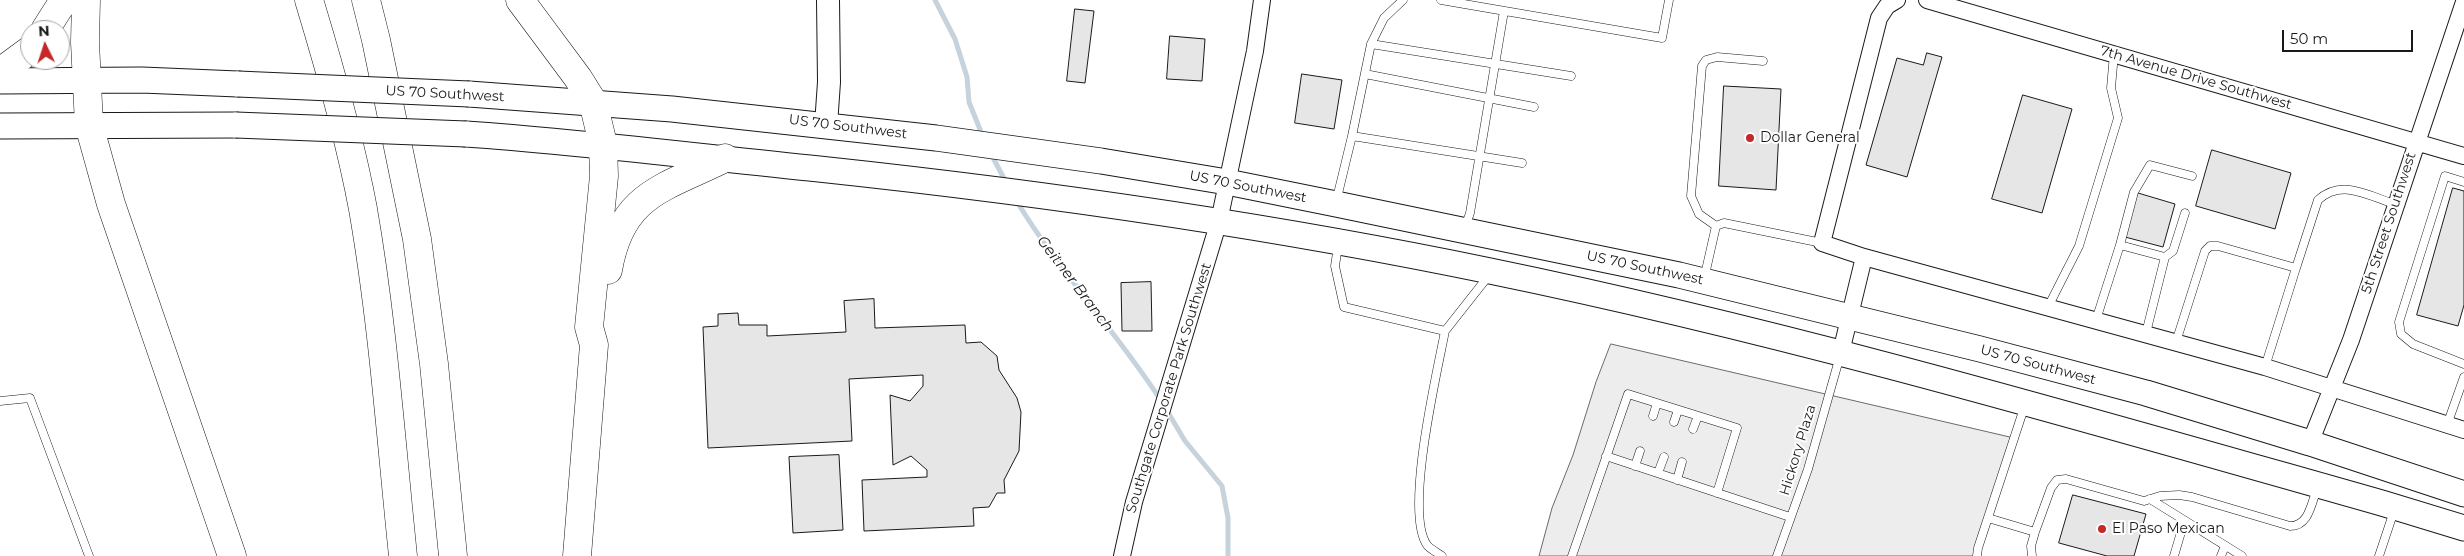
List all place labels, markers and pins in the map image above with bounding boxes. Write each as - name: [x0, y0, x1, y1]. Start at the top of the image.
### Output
- place label: Dollar General: [1760, 130, 1860, 146]
- marker: Dollar General: [1744, 132, 1756, 144]
- place label: El Paso Mexican: [2112, 521, 2225, 537]
- marker: El Paso Mexican: [2096, 523, 2108, 535]

